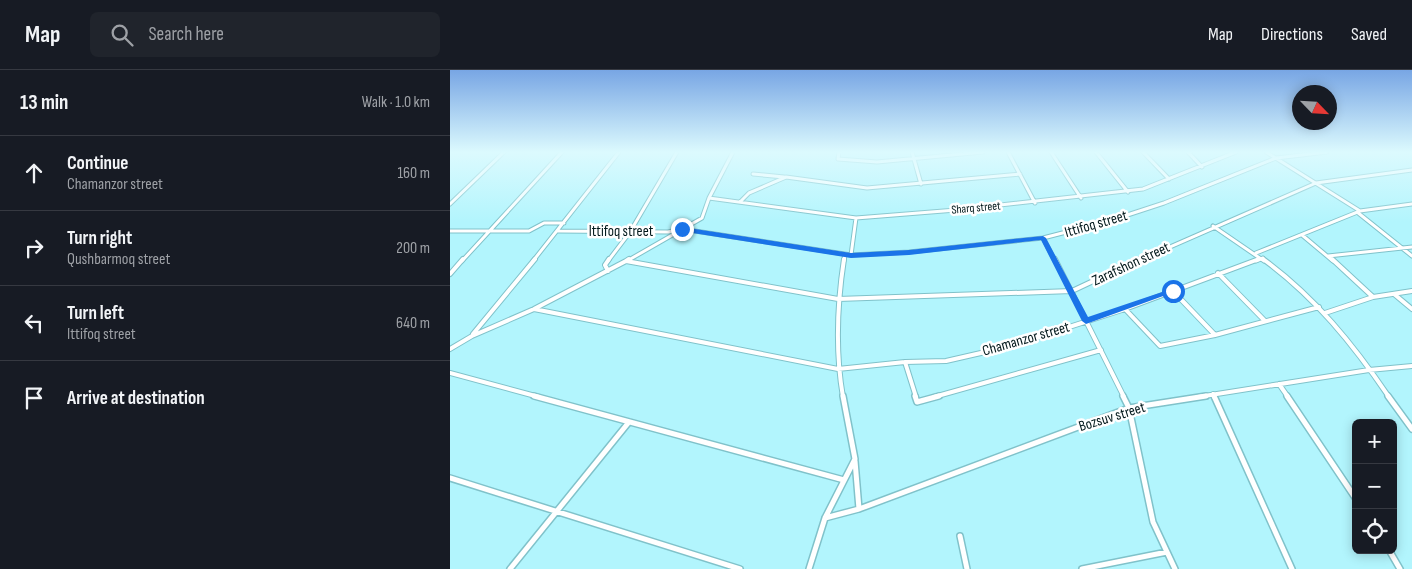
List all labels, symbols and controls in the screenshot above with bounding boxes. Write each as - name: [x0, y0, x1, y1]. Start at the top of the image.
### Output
- search box: [90, 12, 440, 57]
- text: Map: [25, 20, 60, 49]
- icon: search: [108, 21, 136, 49]
- text: Search here: [148, 23, 224, 46]
- text: Map: [1208, 24, 1233, 45]
- text: Directions: [1261, 24, 1323, 45]
- text: Saved: [1351, 24, 1387, 45]
- north arrow: [1292, 85, 1337, 130]
- text: 13 min: [20, 90, 68, 115]
- text: Walk · 1.0 km: [362, 93, 430, 112]
- text: Continue: [67, 152, 128, 175]
- icon: ahead: [20, 159, 48, 187]
- text: 160 m: [397, 164, 430, 183]
- text: Chamanzor street: [67, 175, 163, 194]
- street label: Sharq street: [951, 198, 1002, 218]
- street label: Ittifoq street: [1062, 206, 1130, 242]
- route end: [671, 218, 694, 241]
- street label: Ittifoq street: [589, 222, 654, 241]
- text: Turn right: [67, 227, 132, 250]
- icon: right: [20, 234, 48, 262]
- street label: Zarafshon street: [1089, 238, 1173, 290]
- text: 200 m: [396, 239, 430, 258]
- text: Qushbarmoq street: [67, 250, 170, 269]
- route start: [1162, 280, 1185, 303]
- text: Turn left: [67, 302, 124, 325]
- icon: left: [20, 309, 48, 337]
- text: 640 m: [396, 314, 430, 333]
- street label: Chamanzor street: [980, 317, 1072, 361]
- text: Ittifoq street: [67, 325, 136, 344]
- icon: arrive: [20, 384, 48, 412]
- text: Arrive at destination: [67, 387, 205, 410]
- street label: Bozsuv street: [1076, 398, 1148, 436]
- map controls: [1352, 419, 1397, 554]
- button: +: [1352, 419, 1397, 464]
- button: −: [1352, 464, 1397, 509]
- button: locate: [1352, 509, 1397, 554]

